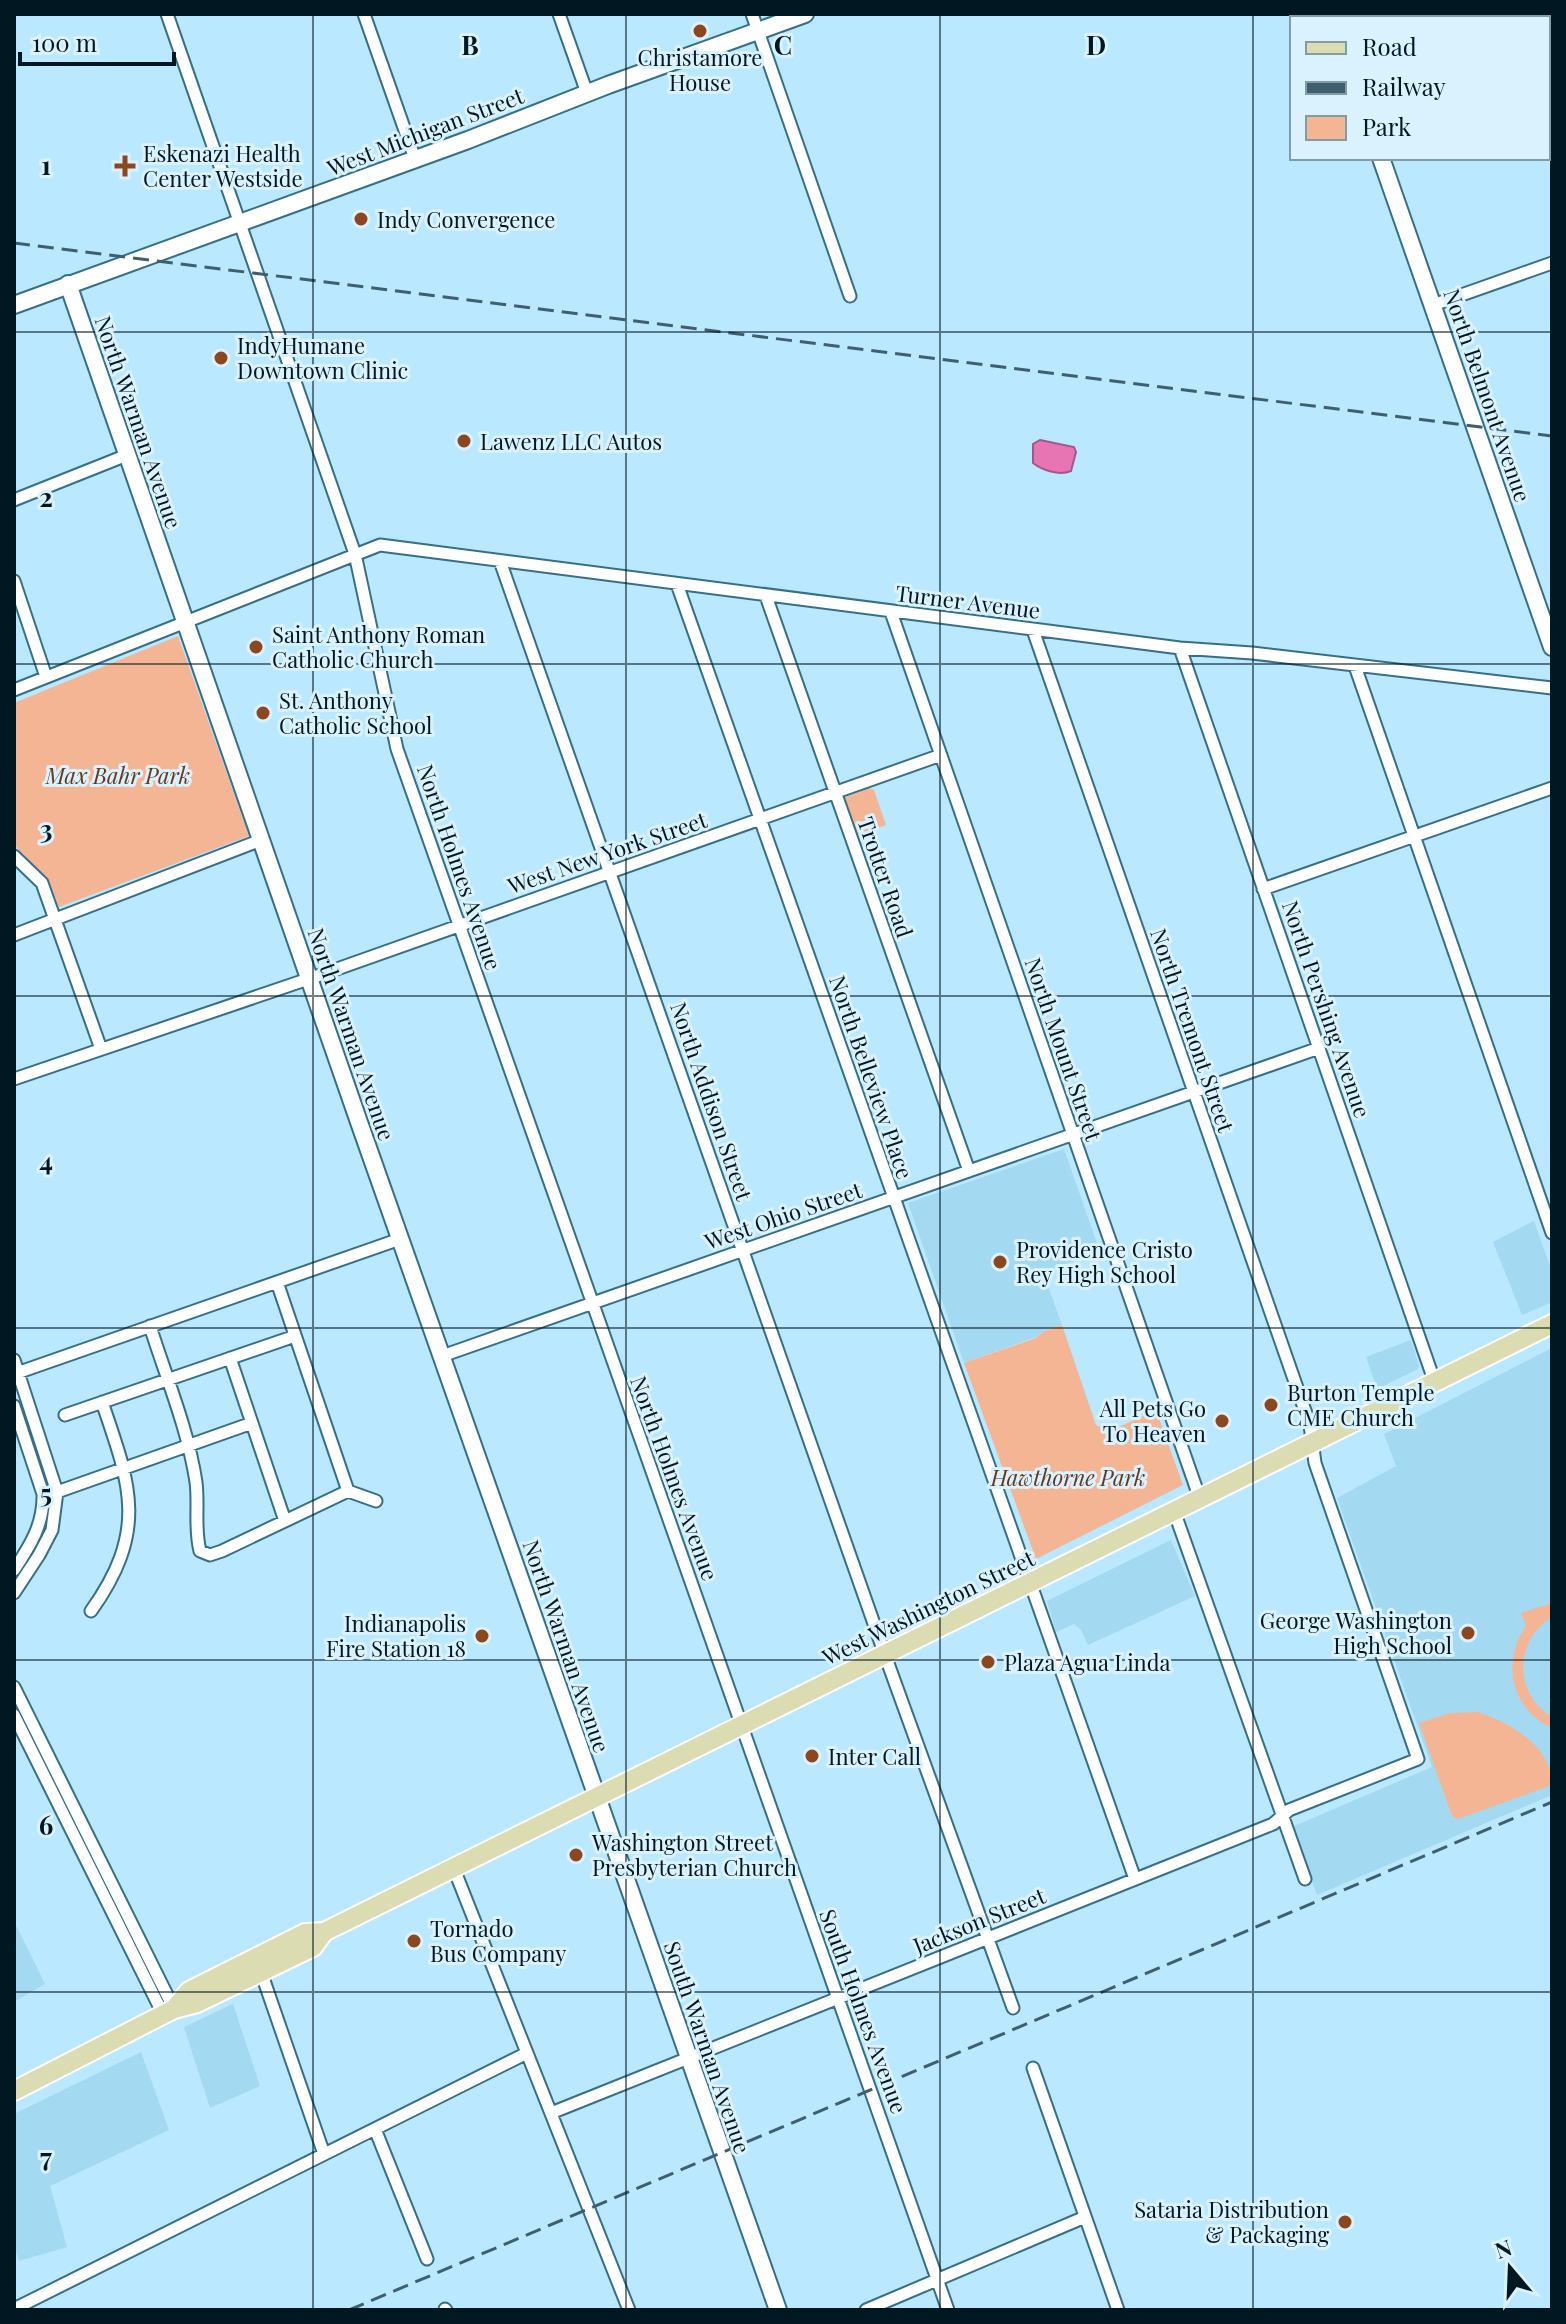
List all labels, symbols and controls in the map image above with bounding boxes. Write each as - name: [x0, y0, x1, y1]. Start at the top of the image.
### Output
- scale bar: [20, 16, 174, 66]
- legend: [1290, 16, 1550, 160]
- marker: Christamore House: [691, 22, 709, 40]
- text: 100 m: [32, 26, 97, 58]
- text: B: [461, 27, 479, 62]
- text: C: [774, 27, 792, 62]
- text: D: [1086, 27, 1106, 62]
- text: Road: [1362, 30, 1417, 62]
- place label: Christamore House: [638, 42, 762, 97]
- text: Railway: [1362, 70, 1446, 102]
- street label: West Michigan Street: [322, 79, 529, 183]
- text: Park: [1362, 110, 1412, 142]
- place label: Eskenazi Health Center Westside: [143, 138, 303, 193]
- text: 1: [41, 147, 51, 182]
- marker: Eskenazi Health Center Westside: [114, 155, 136, 177]
- place label: Indy Convergence: [377, 204, 555, 234]
- marker: Indy Convergence: [352, 210, 370, 228]
- street label: North Belmont Avenue: [1437, 284, 1539, 506]
- street label: North Warman Avenue: [89, 312, 189, 532]
- place label: IndyHumane Downtown Clinic: [237, 330, 408, 385]
- marker: IndyHumane Downtown Clinic: [212, 349, 230, 367]
- place label: Lawenz LLC Autos: [480, 426, 662, 456]
- marker: Lawenz LLC Autos: [455, 432, 473, 450]
- text: 2: [39, 479, 53, 514]
- street label: Turner Avenue: [894, 577, 1042, 625]
- place label: Saint Anthony Roman Catholic Church: [272, 619, 485, 674]
- marker: Saint Anthony Roman Catholic Church: [247, 638, 265, 656]
- place label: St. Anthony Catholic School: [279, 685, 432, 740]
- marker: St. Anthony Catholic School: [254, 704, 272, 722]
- park label: Max Bahr Park: [45, 760, 190, 790]
- street label: North Holmes Avenue: [411, 760, 509, 974]
- street label: West New York Street: [502, 803, 712, 901]
- text: 3: [40, 811, 52, 846]
- street label: Trotter Road: [851, 813, 921, 942]
- street label: North Pershing Avenue: [1276, 896, 1378, 1122]
- street label: North Warman Avenue: [302, 924, 402, 1144]
- street label: North Tremont Street: [1144, 924, 1242, 1137]
- street label: North Mount Street: [1019, 953, 1110, 1146]
- street label: North Belleview Place: [823, 971, 921, 1183]
- street label: North Addison Street: [664, 998, 760, 1205]
- text: 4: [39, 1143, 53, 1178]
- street label: West Ohio Street: [699, 1174, 867, 1256]
- place label: Providence Cristo Rey High School: [1016, 1234, 1193, 1289]
- marker: Providence Cristo Rey High School: [991, 1253, 1009, 1271]
- street label: North Holmes Avenue: [624, 1372, 726, 1584]
- place label: Burton Temple CME Church: [1287, 1377, 1435, 1432]
- place label: All Pets Go To Heaven: [1099, 1393, 1206, 1448]
- marker: Burton Temple CME Church: [1262, 1396, 1280, 1414]
- marker: All Pets Go To Heaven: [1213, 1412, 1231, 1430]
- park label: Hawthorne Park: [990, 1462, 1145, 1492]
- text: 5: [40, 1475, 52, 1510]
- street label: North Warman Avenue: [517, 1536, 617, 1756]
- street label: West Washington Street: [816, 1542, 1040, 1672]
- place label: George Washington High School: [1260, 1605, 1452, 1660]
- place label: Indianapolis Fire Station 18: [326, 1608, 466, 1663]
- marker: George Washington High School: [1459, 1624, 1477, 1642]
- marker: Indianapolis Fire Station 18: [473, 1627, 491, 1645]
- place label: Plaza Agua Linda: [1004, 1647, 1171, 1677]
- marker: Plaza Agua Linda: [979, 1653, 997, 1671]
- place label: Inter Call: [828, 1741, 921, 1771]
- marker: Inter Call: [803, 1747, 821, 1765]
- text: 6: [39, 1807, 53, 1842]
- place label: Washington Street Presbyterian Church: [591, 1827, 797, 1882]
- marker: Washington Street Presbyterian Church: [567, 1846, 585, 1864]
- street label: Jackson Street: [908, 1879, 1051, 1961]
- street label: South Holmes Avenue: [813, 1905, 915, 2117]
- place label: Tornado Bus Company: [430, 1913, 566, 1968]
- marker: Tornado Bus Company: [405, 1932, 423, 1950]
- street label: South Warman Avenue: [658, 1937, 758, 2157]
- text: 7: [40, 2139, 52, 2174]
- place label: Sataria Distribution & Packaging: [1134, 2194, 1329, 2249]
- marker: Sataria Distribution & Packaging: [1336, 2213, 1354, 2231]
- north arrow: [1470, 2228, 1550, 2308]
- text: N: [1491, 2231, 1516, 2265]

